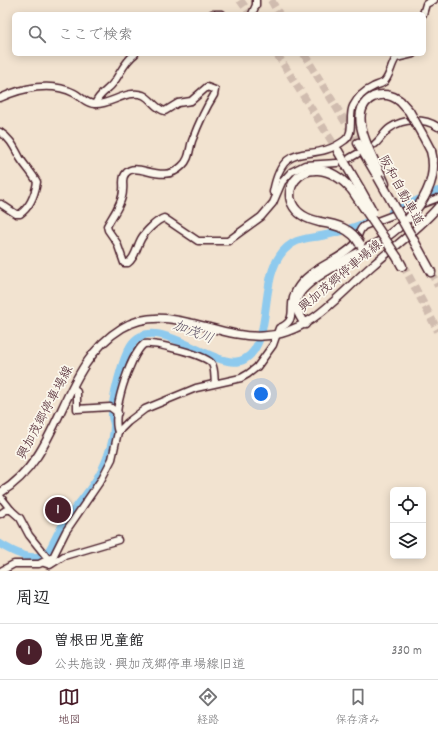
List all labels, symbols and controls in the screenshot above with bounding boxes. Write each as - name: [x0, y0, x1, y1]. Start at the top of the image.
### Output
- search box: [12, 12, 426, 56]
- icon: search: [26, 23, 48, 45]
- text: ここで検索: [58, 25, 133, 47]
- street label: 阪和自動車道: [373, 152, 427, 230]
- street label: 興加茂郷停車場線: [295, 236, 388, 318]
- water label: 加茂川: [170, 316, 216, 350]
- street label: 興加茂郷停車場線: [13, 362, 79, 463]
- your location: [251, 384, 271, 404]
- map controls: [390, 487, 426, 559]
- button: locate: [390, 487, 426, 523]
- pin: 1: [45, 495, 71, 525]
- button: layers: [390, 523, 426, 559]
- text: 周辺: [16, 588, 50, 612]
- text: 曽根田児童館: [54, 631, 144, 653]
- text: 1: [28, 642, 30, 661]
- text: 330 m: [391, 642, 422, 661]
- text: 公共施設 · 興加茂郷停車場線旧道: [54, 656, 245, 675]
- tab: 地図: [58, 686, 80, 729]
- tab: 経路: [197, 686, 219, 729]
- tab: 保存済み: [336, 686, 380, 729]

